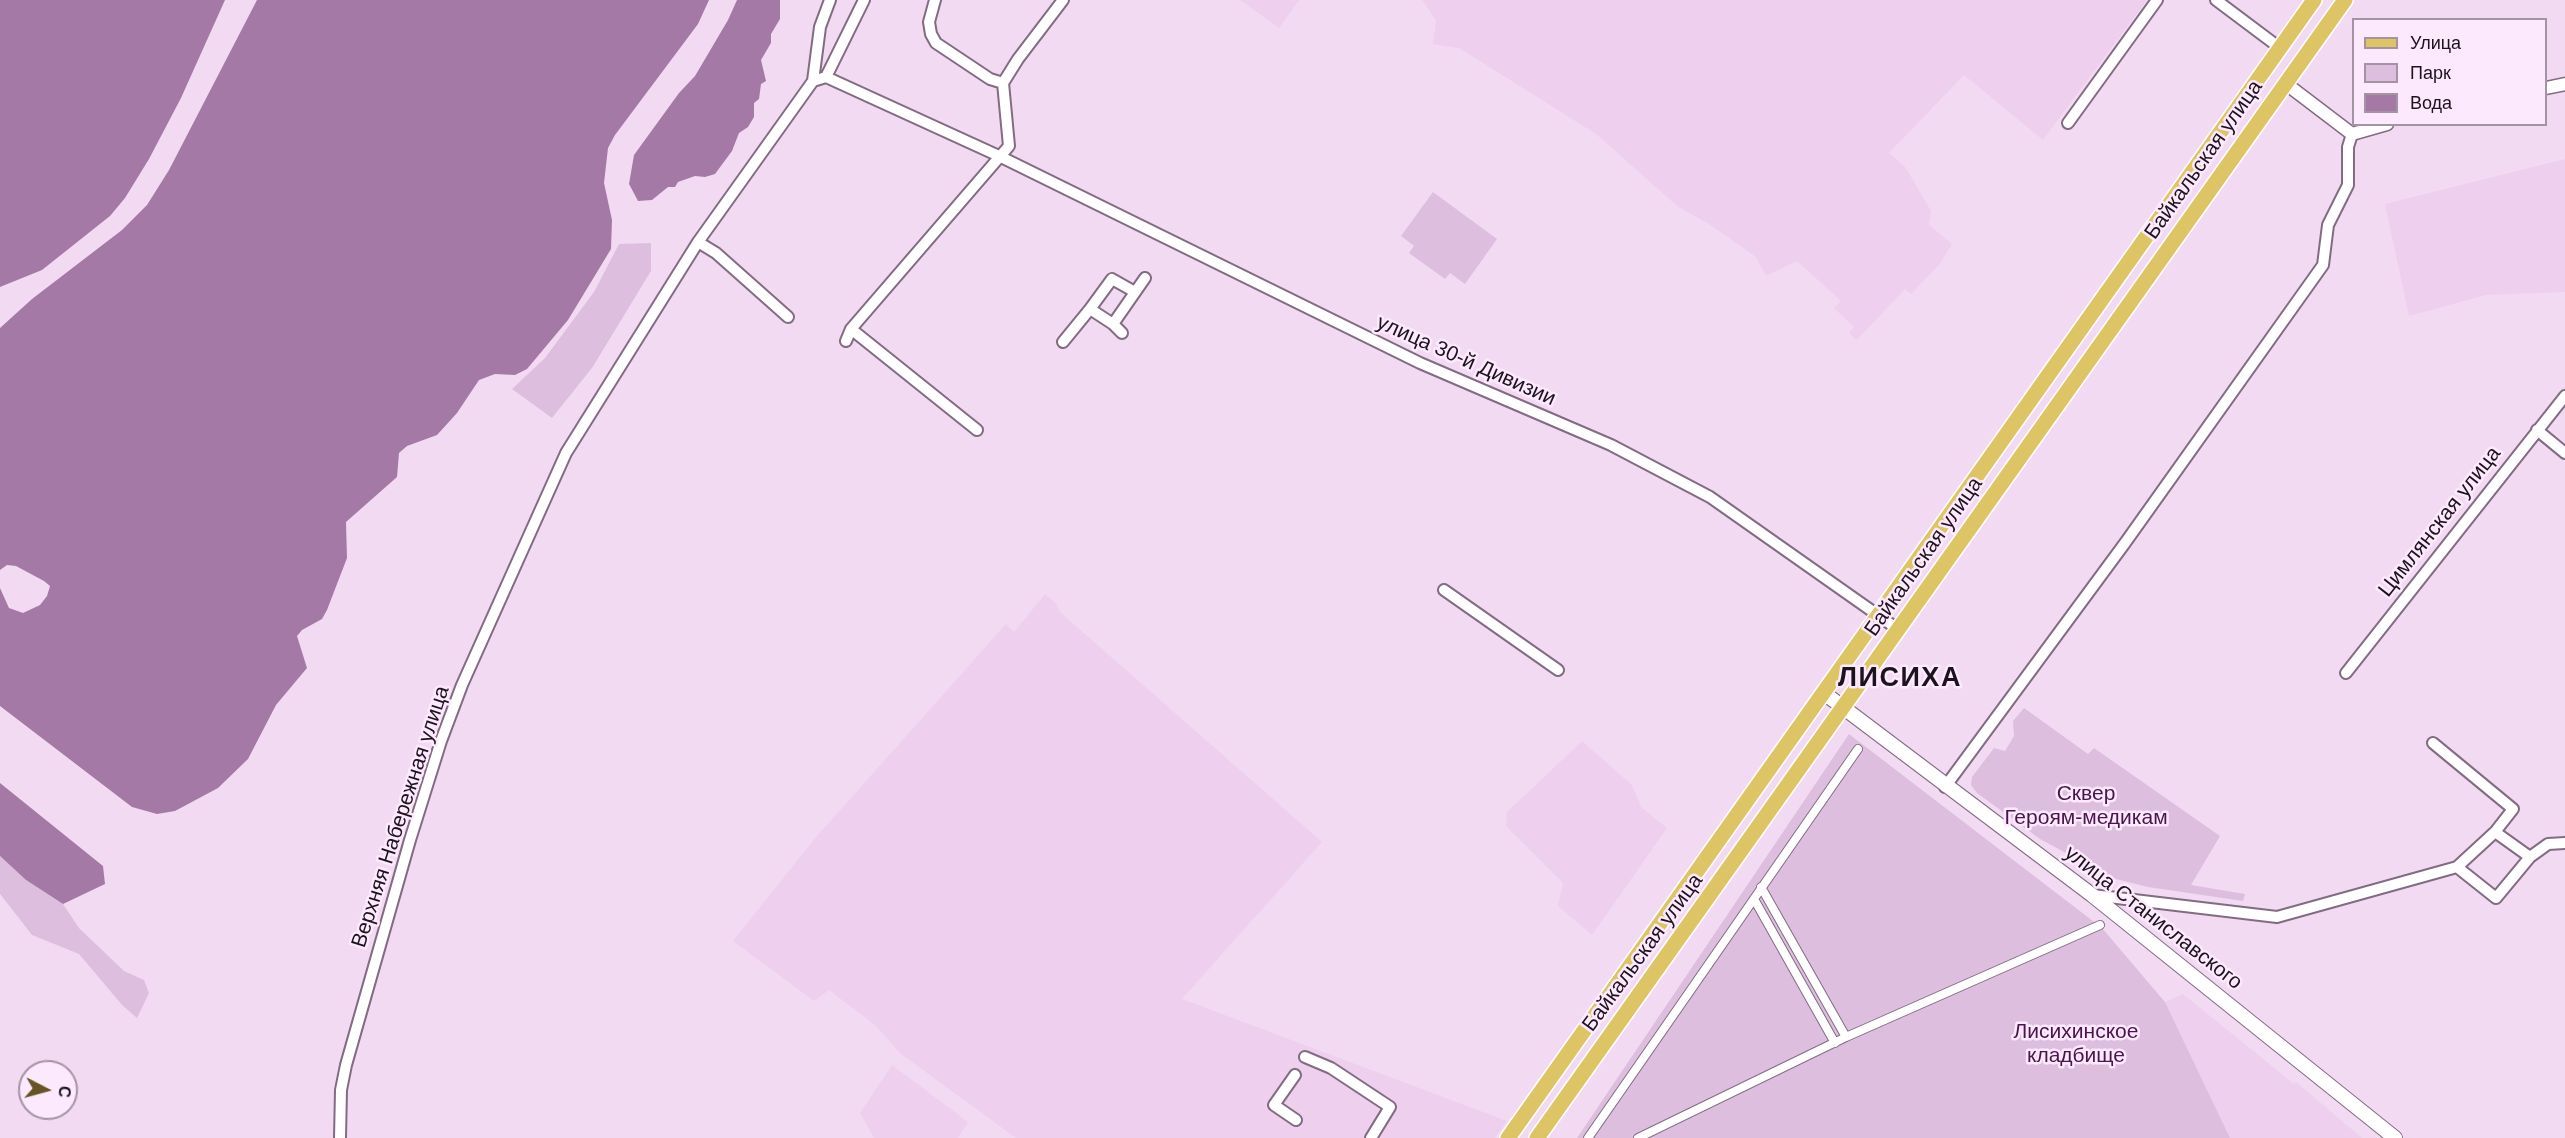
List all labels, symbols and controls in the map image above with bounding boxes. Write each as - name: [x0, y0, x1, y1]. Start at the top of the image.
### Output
- legend: [2352, 18, 2547, 126]
- text: Улица: [2410, 33, 2461, 53]
- text: Парк: [2410, 63, 2451, 83]
- street label: Байкальская улица: [2140, 76, 2268, 244]
- text: Вода: [2410, 93, 2452, 113]
- street label: улица 30-й Дивизии: [1373, 310, 1559, 412]
- street label: Цимлянская улица: [2374, 442, 2506, 602]
- street label: Байкальская улица: [1860, 473, 1988, 641]
- district label: ЛИСИХА: [1838, 663, 1962, 695]
- street label: Верхняя Набережная улица: [347, 683, 455, 951]
- park label: Сквер Героям-медикам: [2004, 781, 2168, 831]
- street label: улица Станиславского: [2059, 841, 2247, 995]
- street label: Байкальская улица: [1577, 869, 1709, 1037]
- park label: Лисихинское кладбище: [2014, 1019, 2138, 1069]
- north arrow: [18, 1060, 78, 1120]
- text: С: [55, 1085, 73, 1098]

